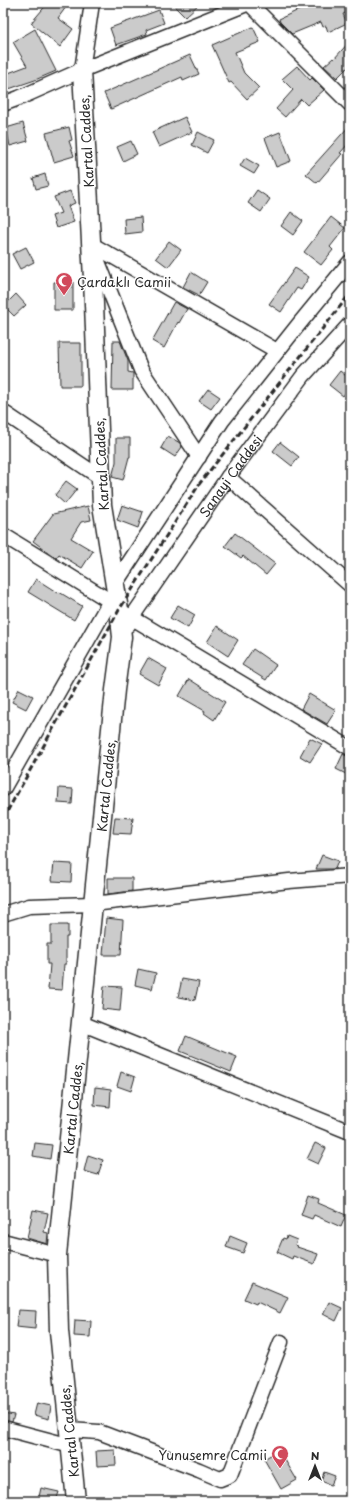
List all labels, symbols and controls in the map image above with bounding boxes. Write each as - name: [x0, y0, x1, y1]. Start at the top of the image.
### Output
- street label: Kartal Caddes,: [74, 94, 98, 188]
- mosque icon: Çardaklı Camii: [54, 271, 74, 296]
- place label: Çardaklı Camii: [77, 272, 171, 291]
- street label: Kartal Caddes,: [89, 417, 113, 511]
- street label: Sanayi Caddesi: [194, 431, 266, 520]
- street label: Kartal Caddes,: [91, 738, 119, 833]
- street label: Kartal Caddes,: [58, 1060, 86, 1155]
- street label: Kartal Caddes,: [55, 1384, 83, 1478]
- mosque icon: Yunusemre Camii: [270, 1444, 290, 1469]
- place label: Yunusemre Camii: [159, 1445, 267, 1464]
- north arrow: [295, 1446, 335, 1486]
- text: N: [311, 1447, 320, 1464]

